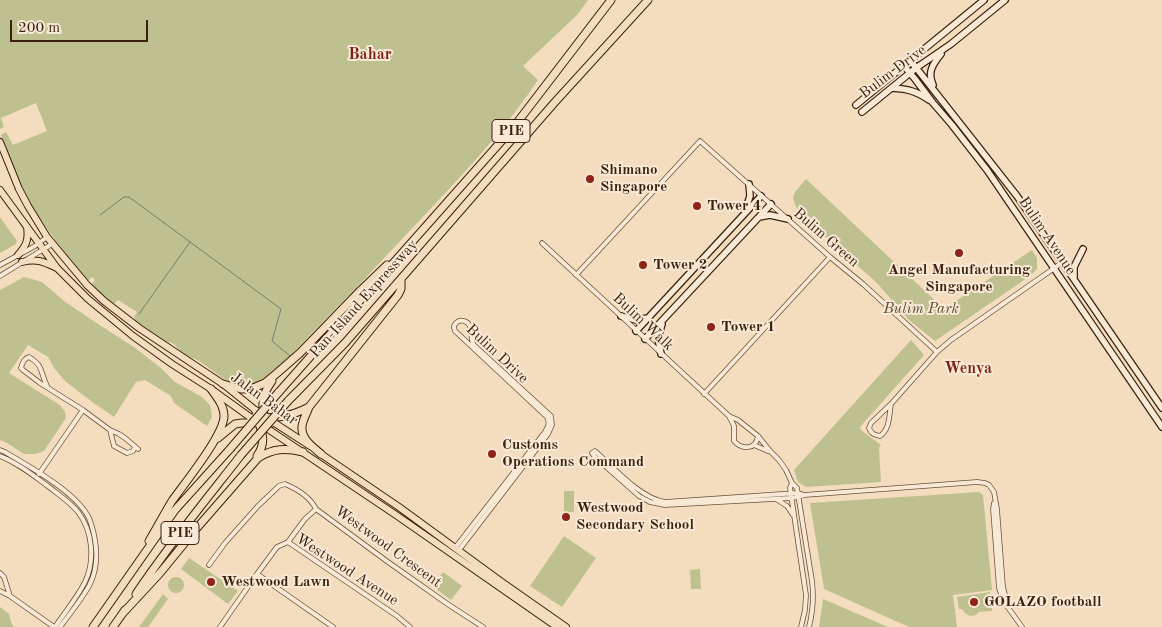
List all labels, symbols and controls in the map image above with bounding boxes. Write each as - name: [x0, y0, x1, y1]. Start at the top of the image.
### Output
- scale bar: [12, 10, 150, 42]
- text: 200 m: [18, 21, 60, 36]
- street label: Bulim Drive: [856, 41, 930, 103]
- district label: Bahar: [348, 45, 392, 65]
- road number: PIE: [492, 120, 530, 142]
- place label: Shimano Singapore: [600, 161, 667, 196]
- marker: Shimano Singapore: [584, 173, 596, 185]
- street label: Bulim Avenue: [1014, 194, 1080, 278]
- place label: Tower 4: [707, 197, 761, 215]
- marker: Tower 4: [691, 200, 703, 212]
- street label: Bulim Green: [789, 204, 863, 272]
- street label: Pan-Island Expressway: [306, 236, 422, 362]
- marker: Angel Manufacturing Singapore: [953, 247, 965, 259]
- place label: Tower 2: [653, 256, 707, 274]
- marker: Tower 2: [637, 259, 649, 271]
- place label: Angel Manufacturing Singapore: [888, 261, 1030, 296]
- street label: Bulim Walk: [609, 289, 677, 355]
- park label: Bulim Park: [883, 300, 959, 318]
- place label: Tower 1: [721, 318, 775, 336]
- street label: Bulim Drive: [462, 321, 532, 387]
- marker: Tower 1: [705, 321, 717, 333]
- district label: Wenya: [944, 359, 992, 379]
- street label: Jalan Bahar: [227, 369, 301, 429]
- place label: Customs Operations Command: [502, 436, 644, 471]
- marker: Customs Operations Command: [486, 448, 498, 460]
- place label: Westwood Secondary School: [576, 499, 694, 534]
- street label: Westwood Crescent: [331, 502, 445, 592]
- marker: Westwood Secondary School: [560, 511, 572, 523]
- road number: PIE: [161, 522, 199, 544]
- street label: Westwood Avenue: [292, 530, 402, 610]
- place label: Westwood Lawn: [221, 573, 330, 591]
- marker: Westwood Lawn: [205, 576, 217, 588]
- place label: GOLAZO football: [984, 593, 1102, 611]
- marker: GOLAZO football: [968, 596, 980, 608]

